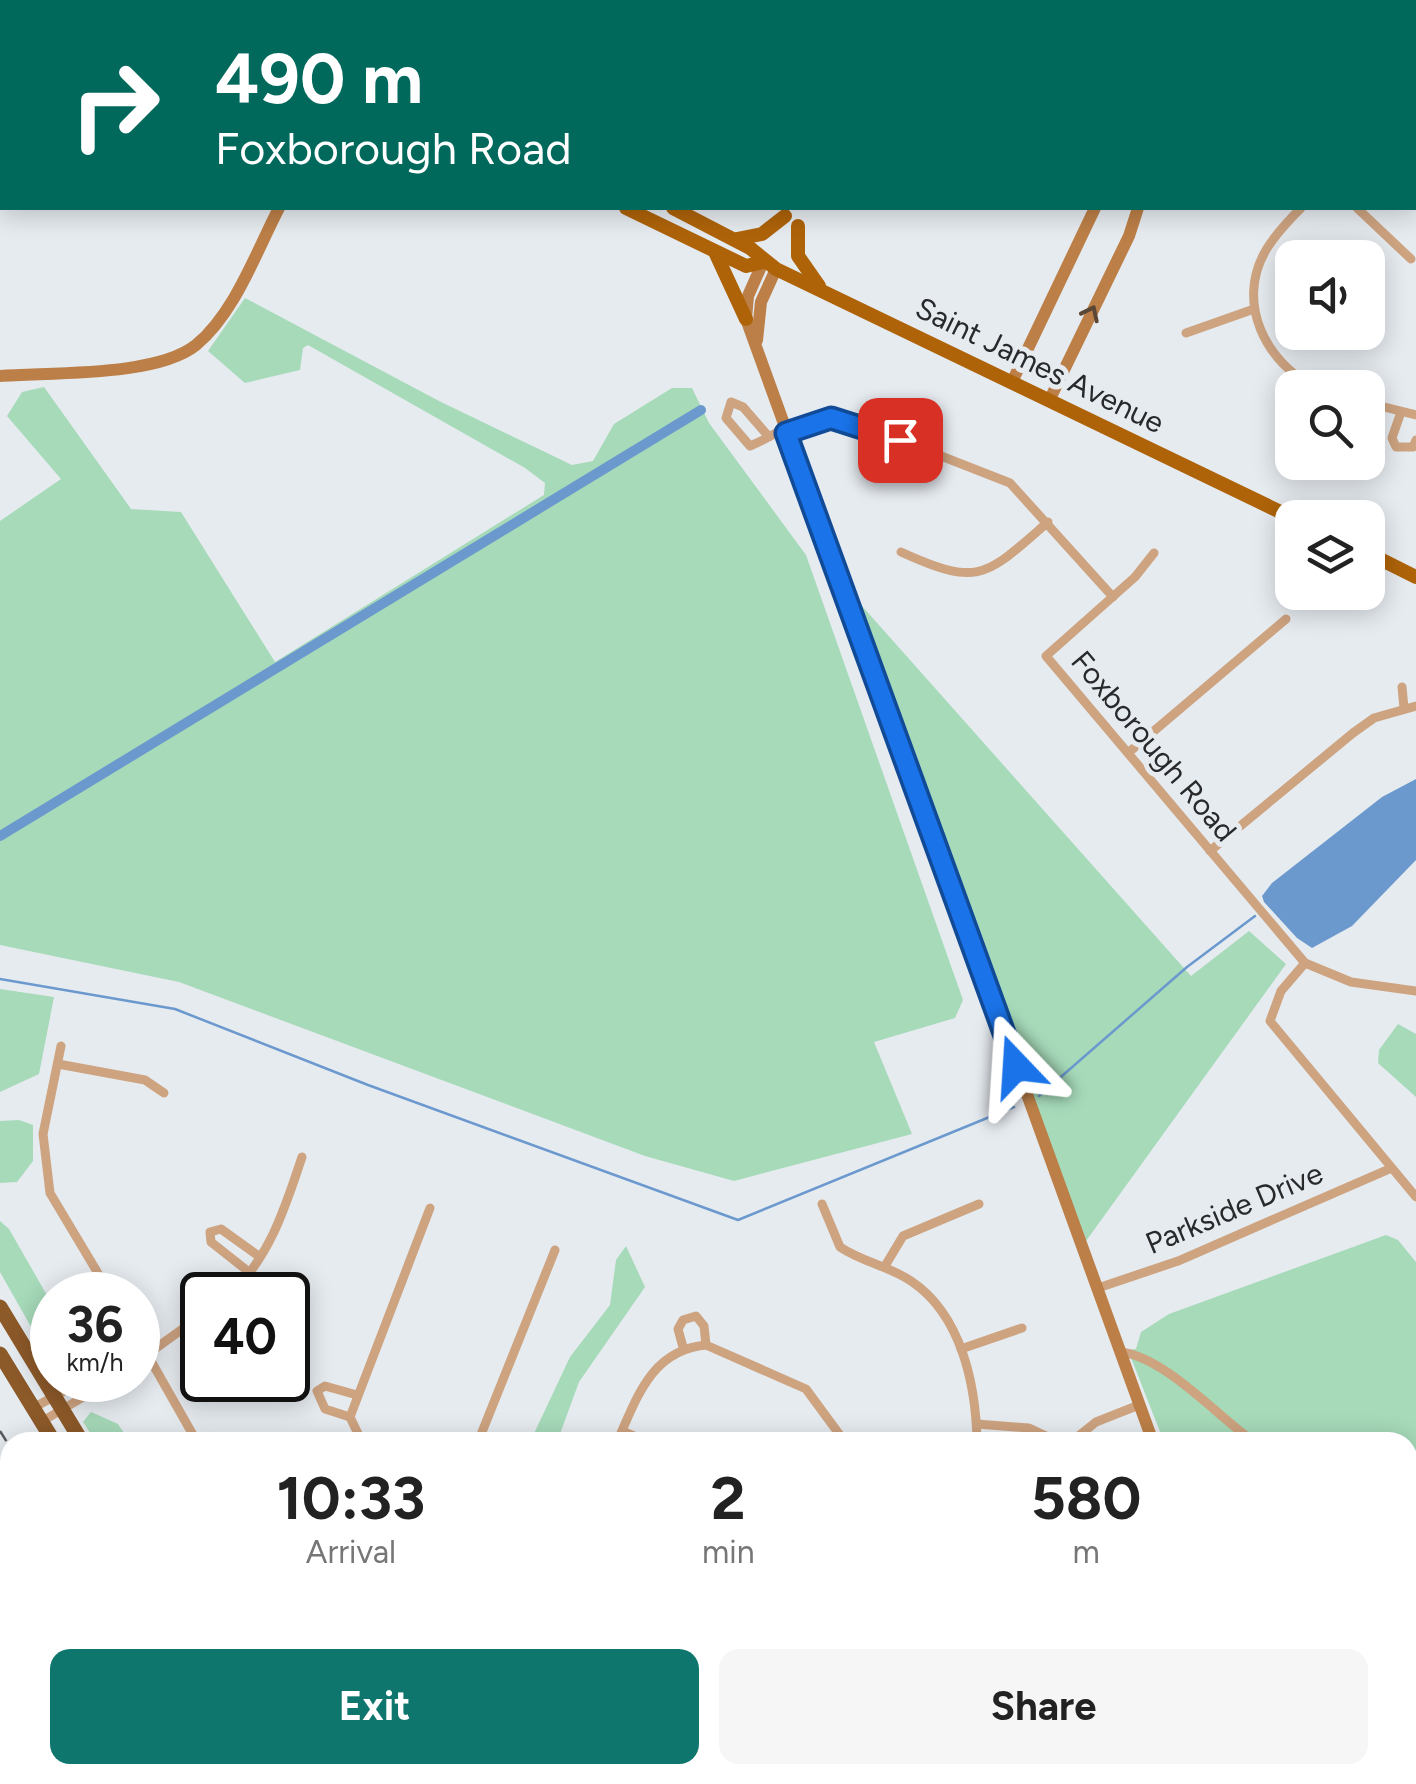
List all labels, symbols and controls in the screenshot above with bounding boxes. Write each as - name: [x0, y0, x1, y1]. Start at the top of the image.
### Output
- text: 490 m: [215, 36, 423, 121]
- icon: right: [50, 40, 180, 170]
- text: Foxborough Road: [215, 121, 572, 175]
- map controls: [1275, 240, 1385, 610]
- button: sound: [1275, 240, 1385, 350]
- street label: Saint James Avenue: [910, 289, 1170, 441]
- one-way arrow: [1079, 305, 1099, 323]
- button: search: [1275, 370, 1385, 480]
- pin: [858, 398, 943, 483]
- icon: arrive: [873, 413, 928, 468]
- button: layers: [1275, 500, 1385, 610]
- street label: Foxborough Road: [1063, 643, 1245, 849]
- position arrow: [964, 1014, 1068, 1118]
- street label: Parkside Drive: [1140, 1154, 1328, 1262]
- speed limit sign: 40: [180, 1272, 310, 1402]
- text: 36: [67, 1294, 123, 1355]
- text: km/h: [66, 1347, 124, 1377]
- text: 10:33: [277, 1462, 425, 1534]
- text: 2: [711, 1462, 746, 1534]
- text: 580: [1031, 1462, 1141, 1534]
- text: Arrival: [306, 1533, 396, 1571]
- text: min: [702, 1533, 755, 1571]
- text: m: [1073, 1533, 1100, 1571]
- button: Exit: [50, 1649, 699, 1764]
- button: Share: [719, 1649, 1368, 1764]

